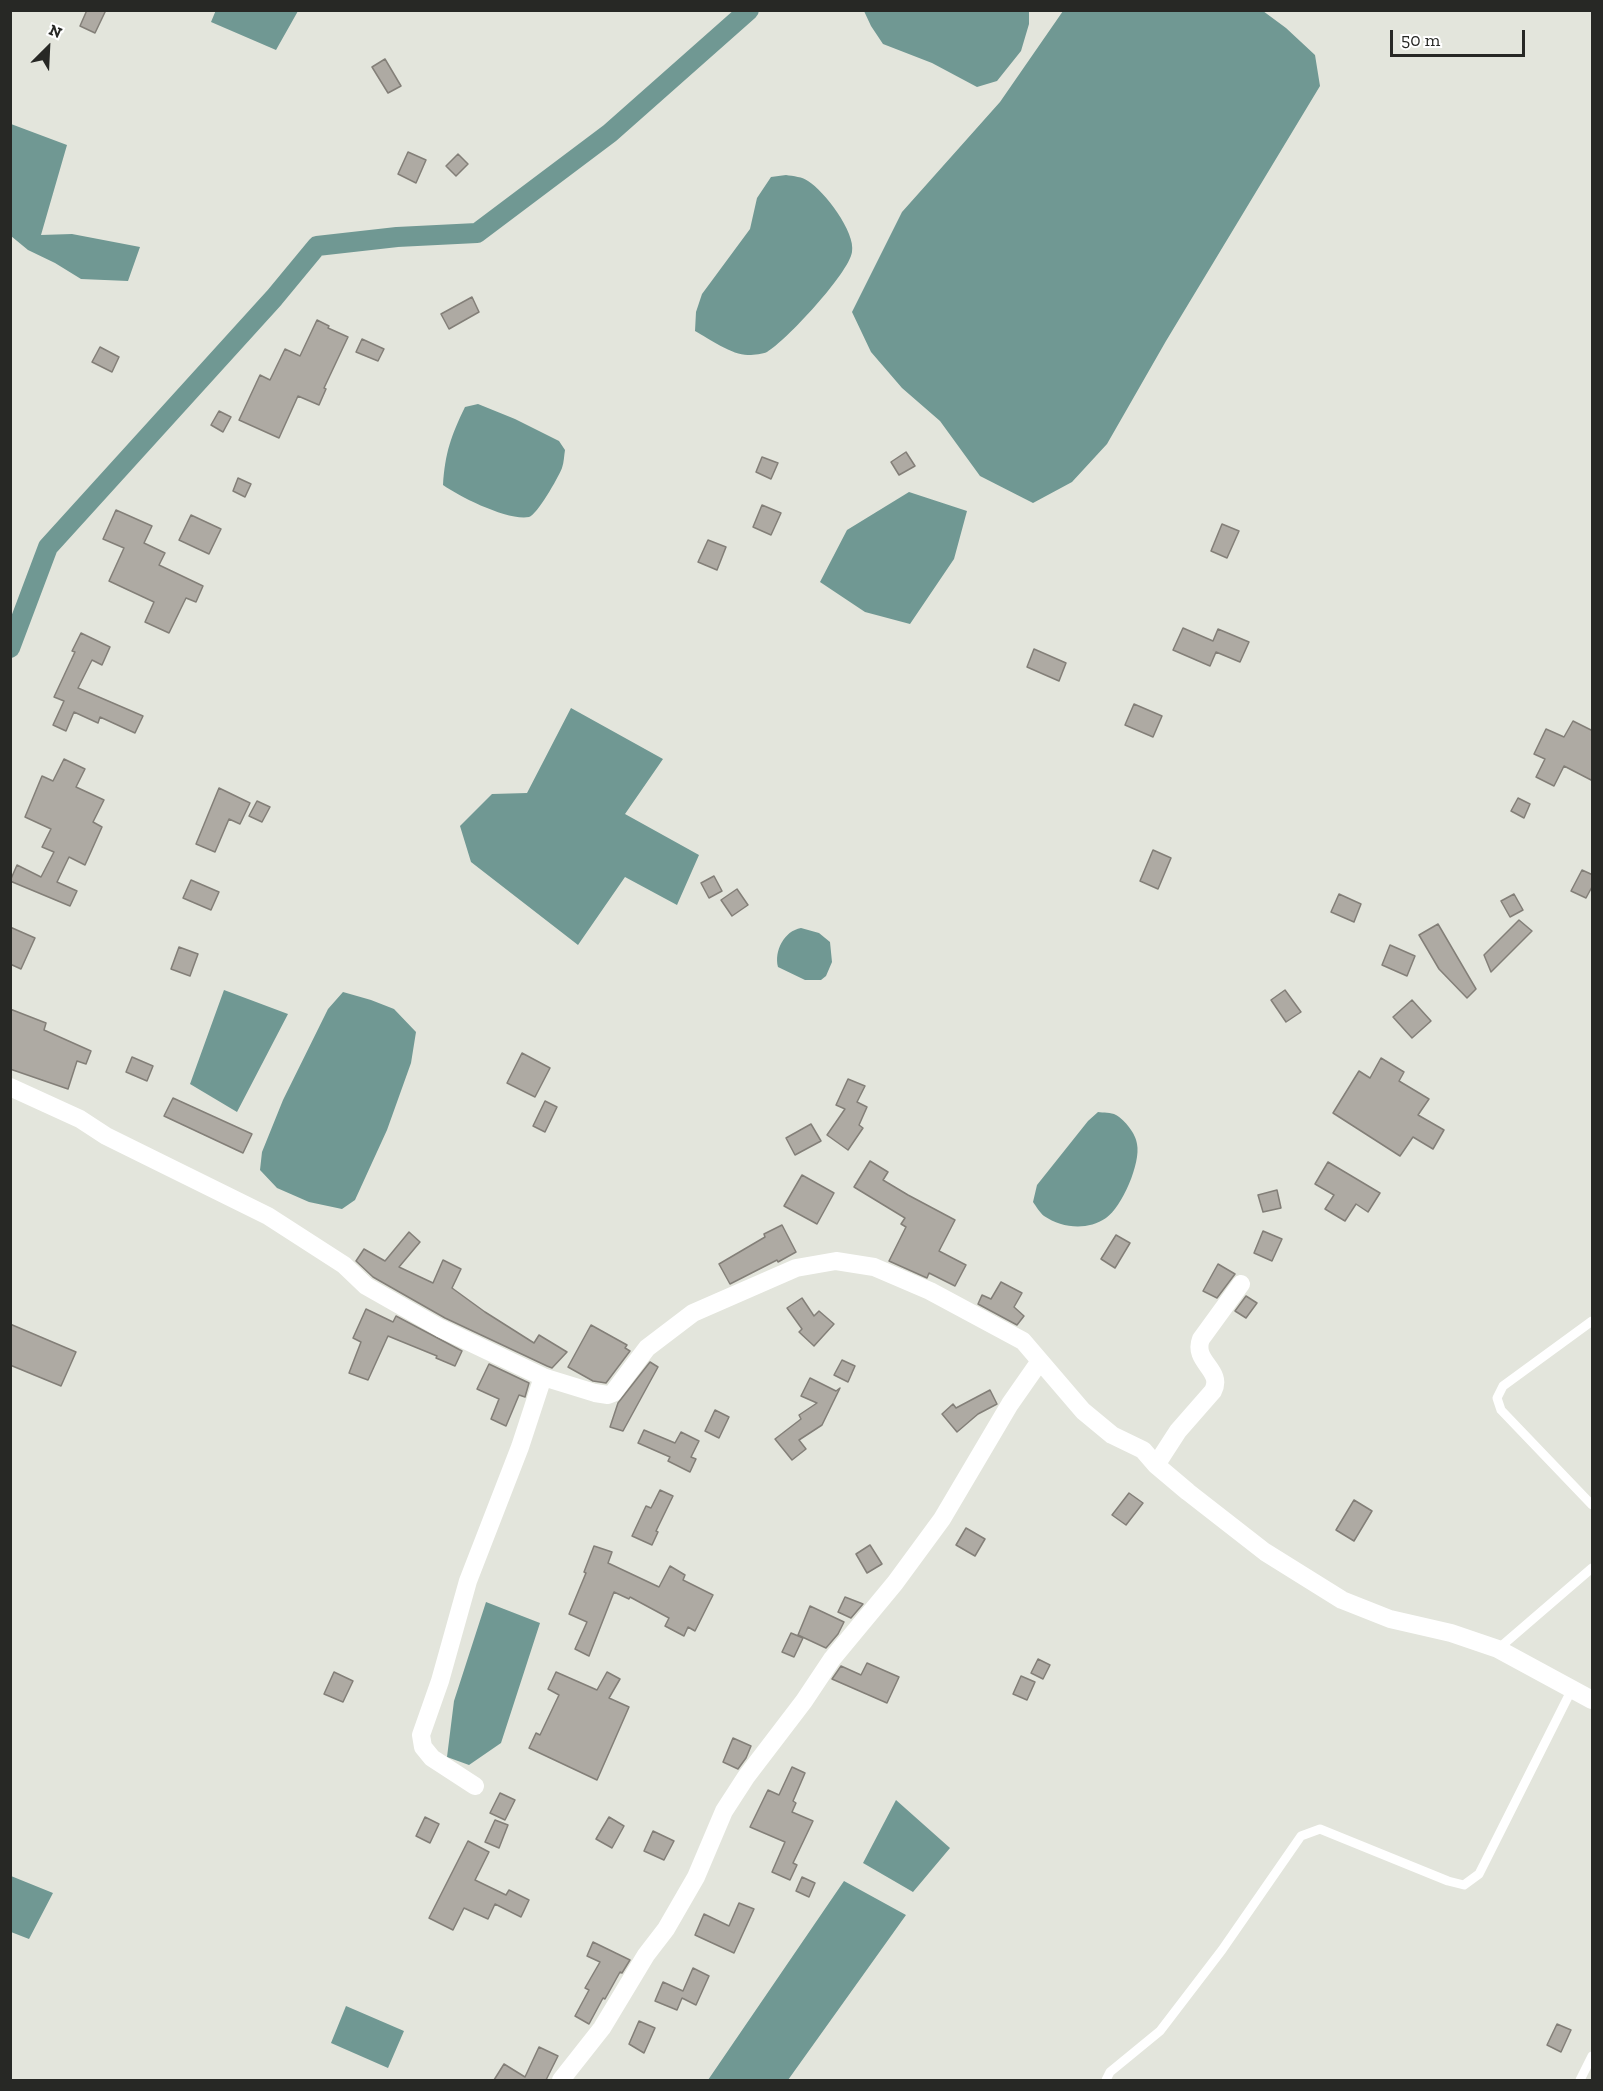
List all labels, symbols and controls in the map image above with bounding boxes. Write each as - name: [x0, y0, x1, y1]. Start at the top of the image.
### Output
- north arrow: [18, 18, 78, 78]
- scale bar: [1393, 18, 1528, 56]
- text: N: [46, 20, 65, 42]
- text: 50 m: [1401, 29, 1440, 51]

